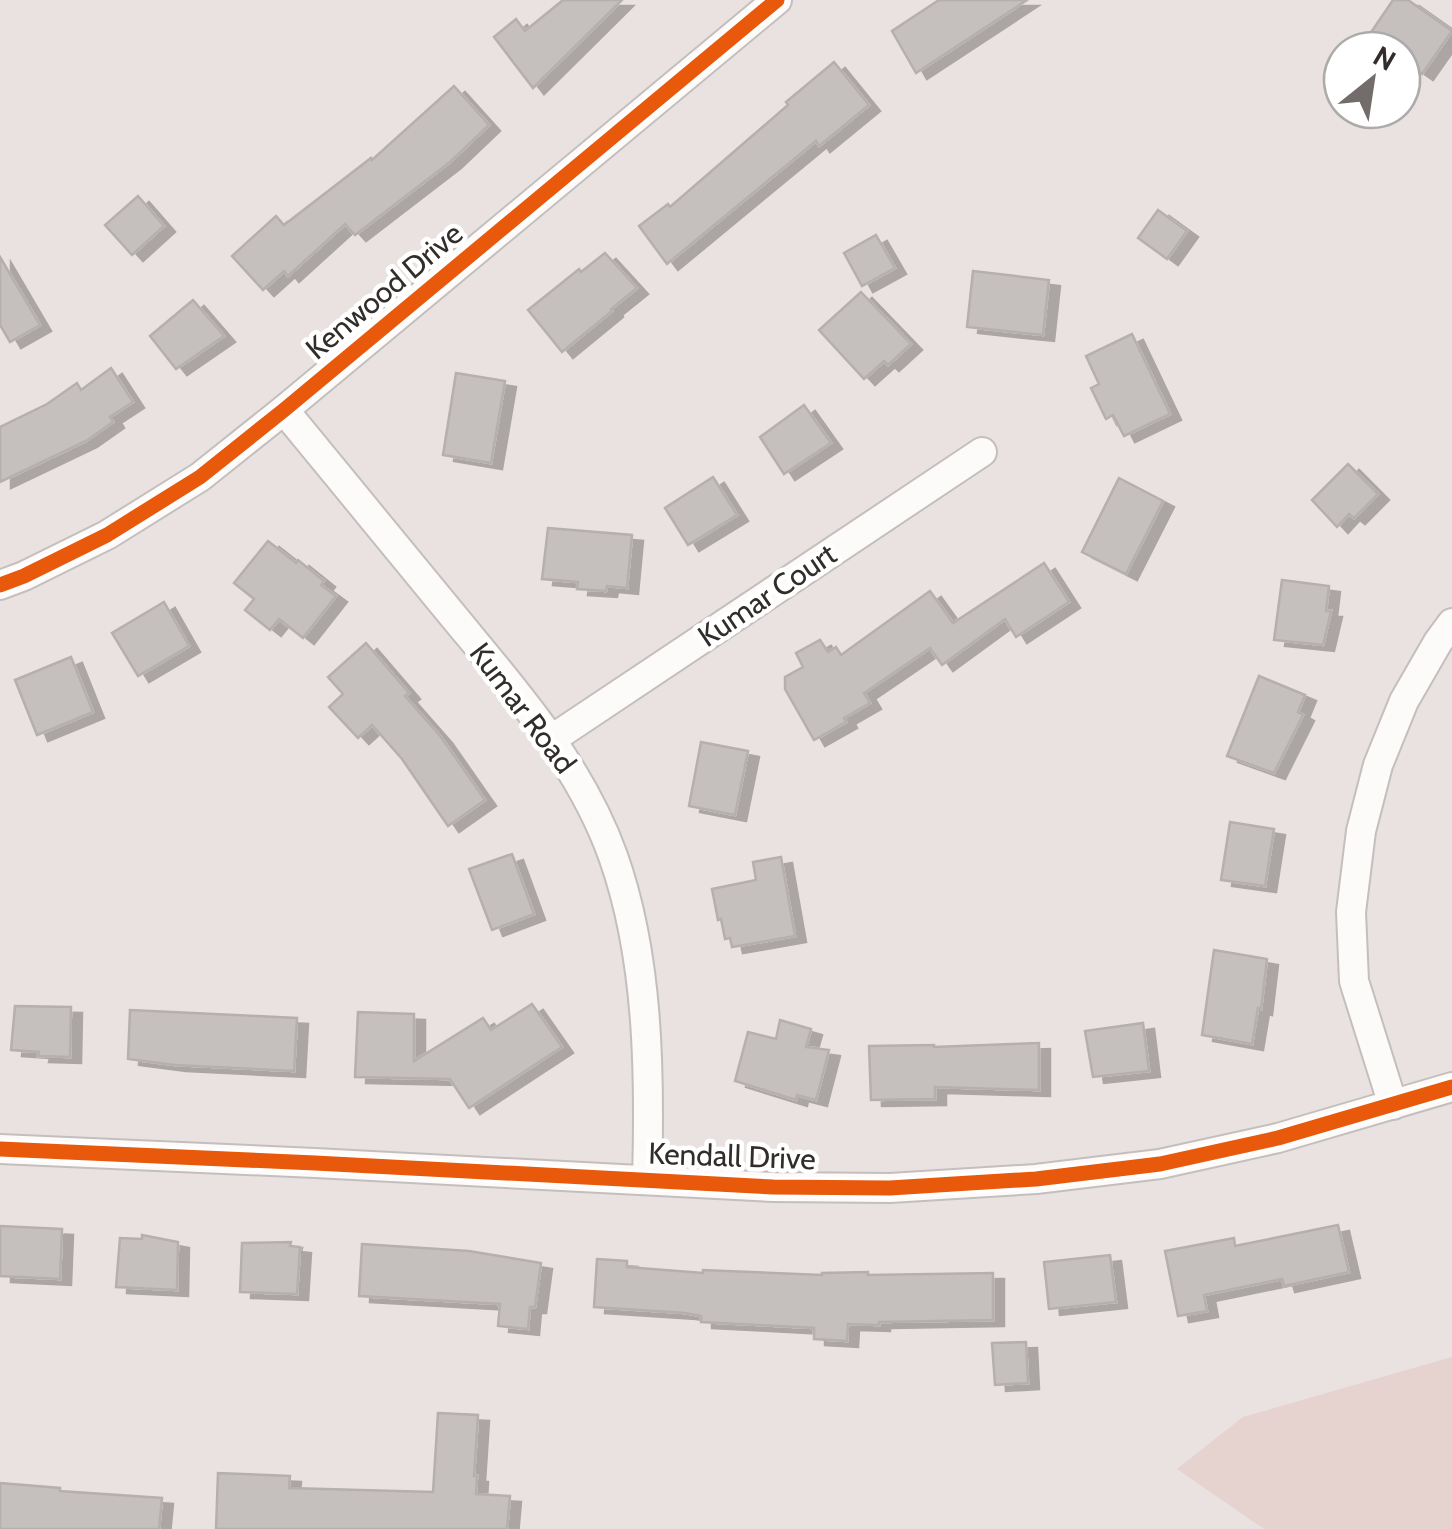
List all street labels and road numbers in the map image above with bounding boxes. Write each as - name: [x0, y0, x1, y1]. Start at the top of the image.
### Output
- street label: Kenwood Drive: [298, 215, 470, 367]
- street label: Kumar Court: [691, 535, 843, 655]
- street label: Kumar Road: [462, 635, 584, 781]
- street label: Kendall Drive: [648, 1135, 816, 1177]

